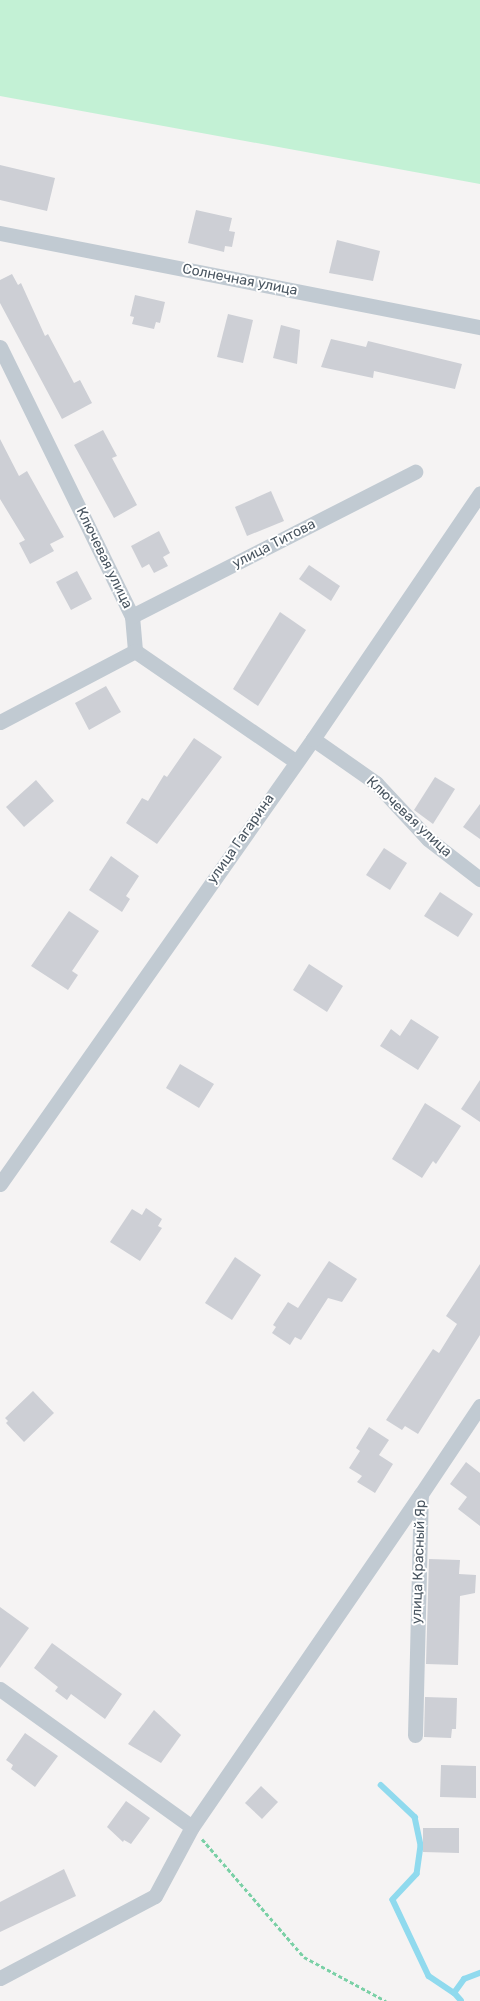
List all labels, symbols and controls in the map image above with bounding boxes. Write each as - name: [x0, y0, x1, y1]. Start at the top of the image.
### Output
- street label: Солнечная улица: [181, 261, 299, 299]
- street label: Ключевая улица: [72, 505, 136, 611]
- street label: улица Титова: [230, 516, 318, 572]
- street label: Ключевая улица: [363, 773, 455, 861]
- street label: улица Гагарина: [204, 791, 278, 887]
- street label: улица Красный Яр: [408, 1500, 430, 1624]

